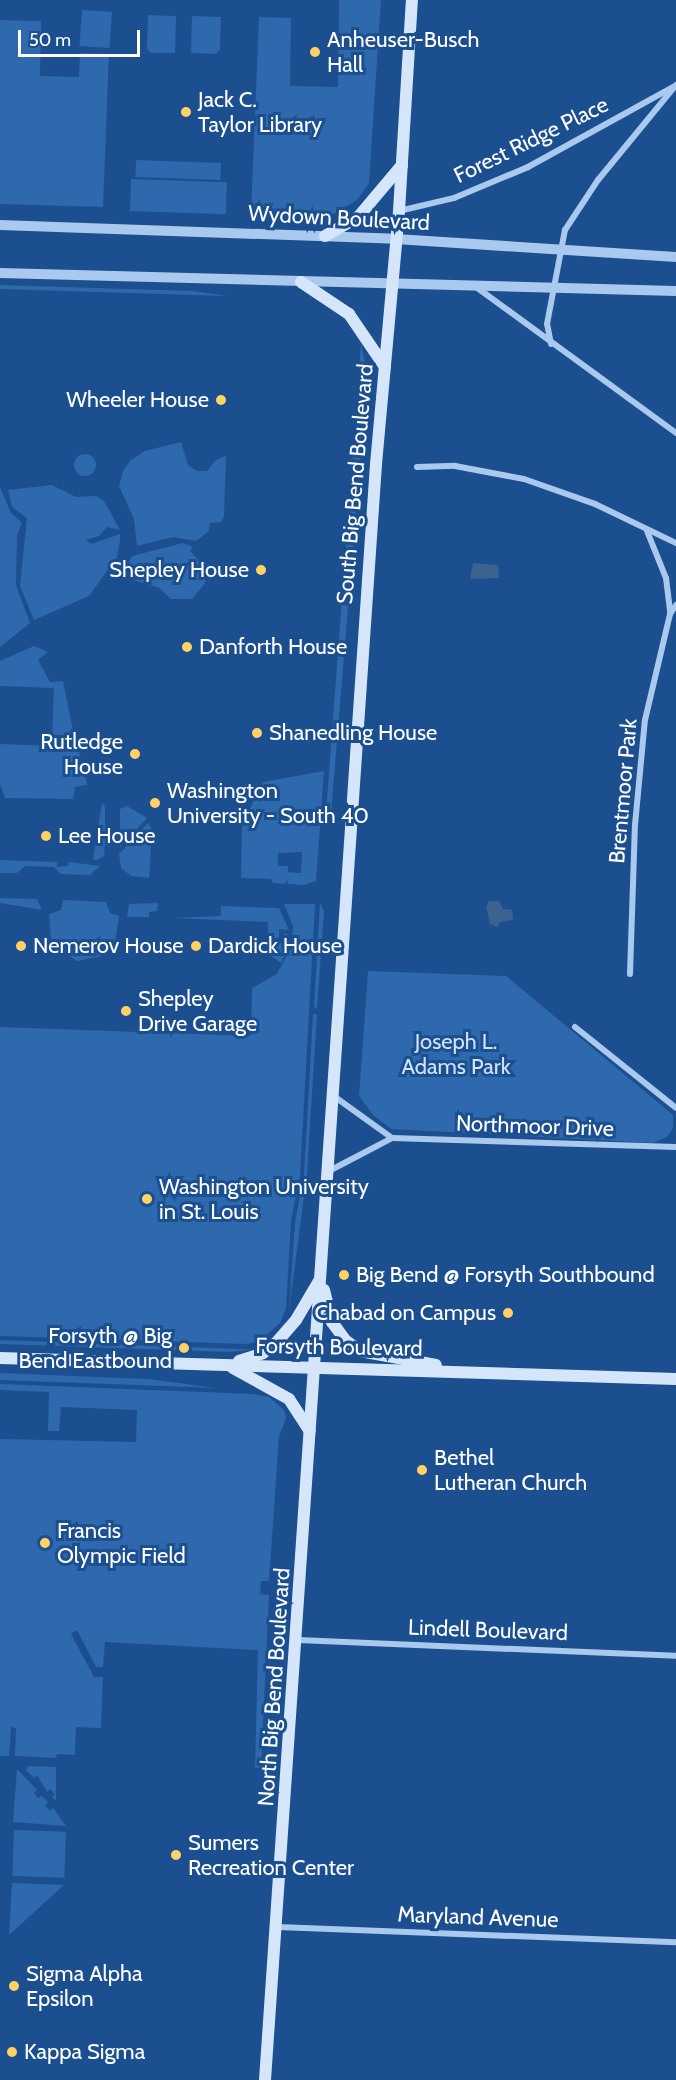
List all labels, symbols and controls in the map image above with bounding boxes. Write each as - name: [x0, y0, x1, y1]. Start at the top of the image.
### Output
- scale bar: [21, 18, 142, 56]
- place label: Anheuser-Busch Hall: [327, 26, 479, 78]
- text: 50 m: [29, 29, 71, 51]
- marker: Anheuser-Busch Hall: [308, 45, 322, 59]
- place label: Jack C. Taylor Library: [198, 86, 322, 138]
- street label: Forest Ridge Place: [449, 91, 613, 189]
- marker: Jack C. Taylor Library: [179, 105, 193, 119]
- street label: Wydown Boulevard: [247, 200, 431, 236]
- street label: South Big Bend Boulevard: [331, 363, 379, 605]
- place label: Wheeler House: [66, 387, 209, 413]
- marker: Wheeler House: [214, 393, 228, 407]
- place label: Shepley House: [109, 557, 249, 583]
- marker: Shepley House: [254, 563, 268, 577]
- place label: Danforth House: [199, 634, 347, 660]
- marker: Danforth House: [180, 640, 194, 654]
- street label: Brentmoor Park: [604, 717, 642, 865]
- place label: Shanedling House: [269, 720, 437, 746]
- marker: Shanedling House: [250, 726, 264, 740]
- place label: Rutledge House: [40, 728, 123, 780]
- marker: Rutledge House: [128, 747, 142, 761]
- place label: Washington University - South 40: [167, 777, 369, 828]
- marker: Washington University - South 40: [148, 796, 162, 810]
- place label: Lee House: [58, 823, 156, 849]
- marker: Lee House: [39, 829, 53, 843]
- place label: Nemerov House: [33, 933, 184, 959]
- place label: Dardick House: [208, 933, 342, 959]
- marker: Nemerov House: [14, 939, 28, 953]
- marker: Dardick House: [189, 939, 203, 953]
- place label: Shepley Drive Garage: [138, 985, 257, 1036]
- marker: Shepley Drive Garage: [119, 1004, 133, 1018]
- park label: Joseph L. Adams Park: [401, 1028, 511, 1080]
- street label: Northmoor Drive: [455, 1110, 615, 1142]
- place label: Washington University in St. Louis: [159, 1173, 369, 1224]
- marker: Washington University in St. Louis: [140, 1192, 154, 1206]
- place label: Big Bend @ Forsyth Southbound: [356, 1262, 655, 1288]
- marker: Big Bend @ Forsyth Southbound: [337, 1268, 351, 1282]
- place label: Chabad on Campus: [314, 1300, 496, 1326]
- marker: Chabad on Campus: [501, 1306, 515, 1320]
- place label: Forsyth @ Big Bend Eastbound: [19, 1322, 172, 1374]
- street label: Forsyth Boulevard: [255, 1332, 423, 1362]
- marker: Forsyth @ Big Bend Eastbound: [177, 1341, 191, 1355]
- place label: Bethel Lutheran Church: [434, 1444, 587, 1496]
- marker: Bethel Lutheran Church: [415, 1463, 429, 1477]
- place label: Francis Olympic Field: [57, 1517, 186, 1568]
- marker: Francis Olympic Field: [38, 1536, 52, 1550]
- street label: North Big Bend Boulevard: [252, 1567, 296, 1807]
- street label: Lindell Boulevard: [408, 1614, 568, 1646]
- place label: Sumers Recreation Center: [188, 1829, 354, 1880]
- marker: Sumers Recreation Center: [169, 1848, 183, 1862]
- street label: Maryland Avenue: [397, 1901, 559, 1933]
- place label: Sigma Alpha Epsilon: [26, 1960, 142, 2012]
- marker: Sigma Alpha Epsilon: [7, 1979, 21, 1993]
- place label: Kappa Sigma: [24, 2039, 145, 2065]
- marker: Kappa Sigma: [5, 2045, 19, 2059]

